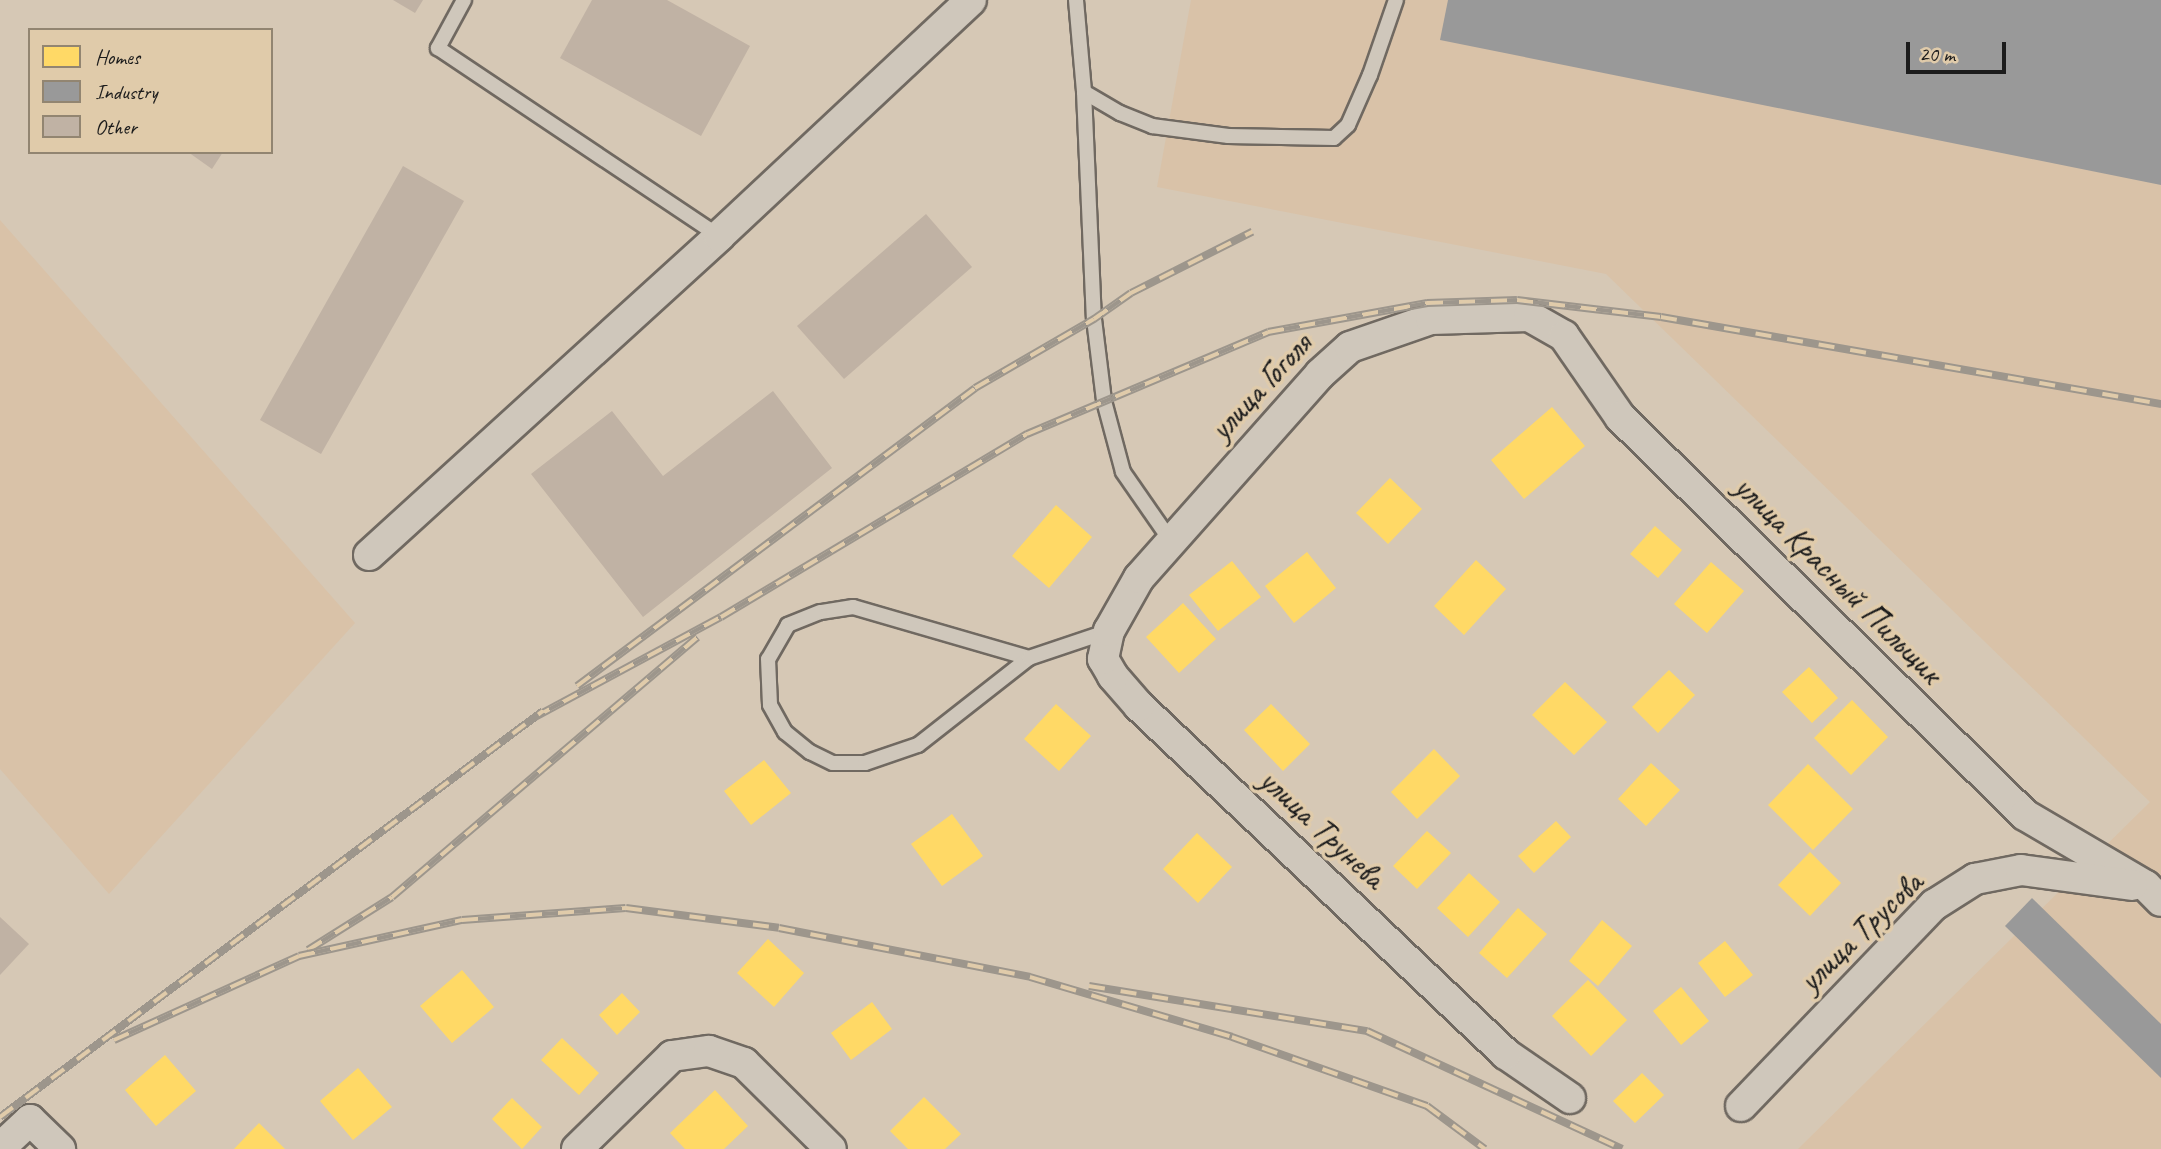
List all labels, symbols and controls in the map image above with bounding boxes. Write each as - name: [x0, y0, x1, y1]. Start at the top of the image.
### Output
- legend: [28, 28, 273, 154]
- scale bar: [1909, 28, 2009, 72]
- text: 20 m: [1919, 41, 1955, 67]
- text: Homes: [95, 44, 140, 70]
- text: Industry: [95, 79, 158, 105]
- text: Other: [95, 114, 137, 140]
- street label: улица Гоголя: [1202, 326, 1320, 448]
- street label: улица Красный Пильщик: [1726, 468, 1950, 692]
- street label: улица Трунева: [1252, 762, 1392, 896]
- street label: улица Трусова: [1792, 864, 1930, 1000]

